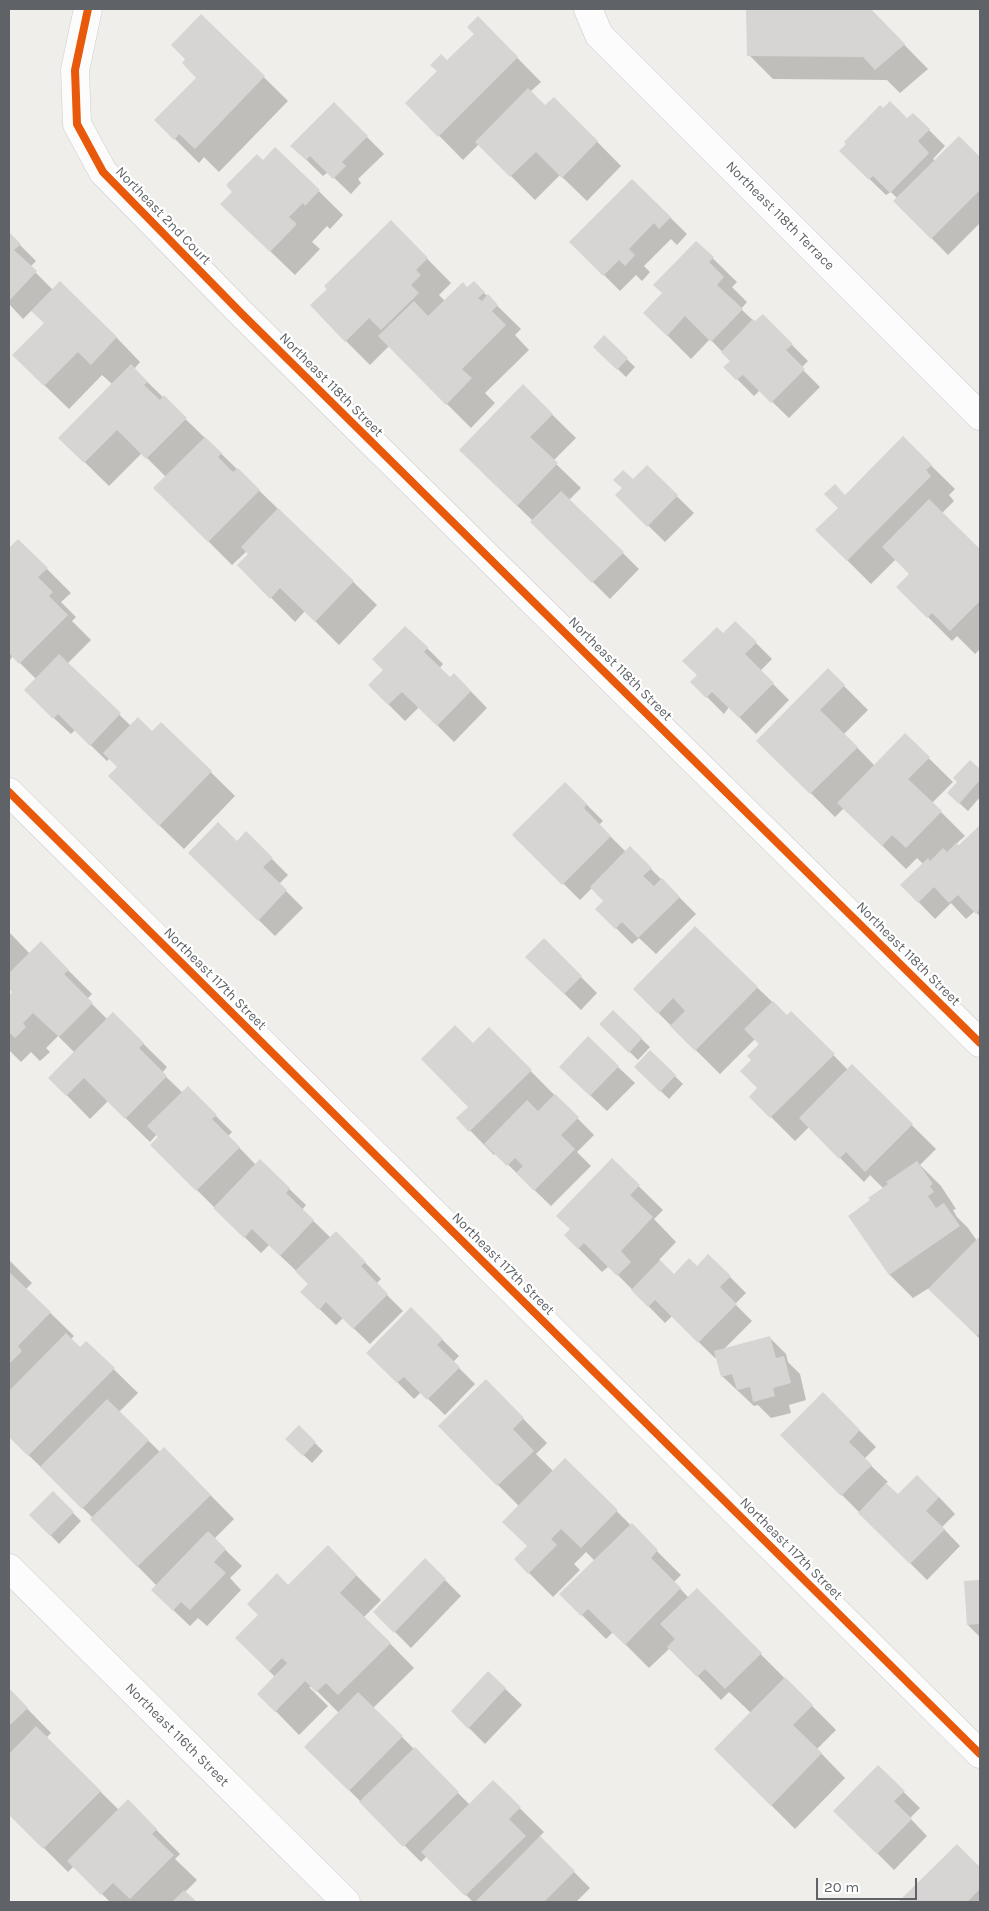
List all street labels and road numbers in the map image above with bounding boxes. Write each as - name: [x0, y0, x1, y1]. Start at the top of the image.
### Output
- street label: Northeast 118th Terrace: [722, 158, 838, 274]
- street label: Northeast 2nd Court: [112, 163, 214, 269]
- street label: Northeast 118th Street: [276, 330, 386, 440]
- street label: Northeast 118th Street: [565, 614, 675, 724]
- street label: Northeast 118th Street: [853, 899, 963, 1009]
- street label: Northeast 117th Street: [160, 924, 270, 1034]
- street label: Northeast 117th Street: [448, 1209, 558, 1319]
- street label: Northeast 117th Street: [736, 1494, 846, 1604]
- street label: Northeast 116th Street: [122, 1680, 232, 1790]

